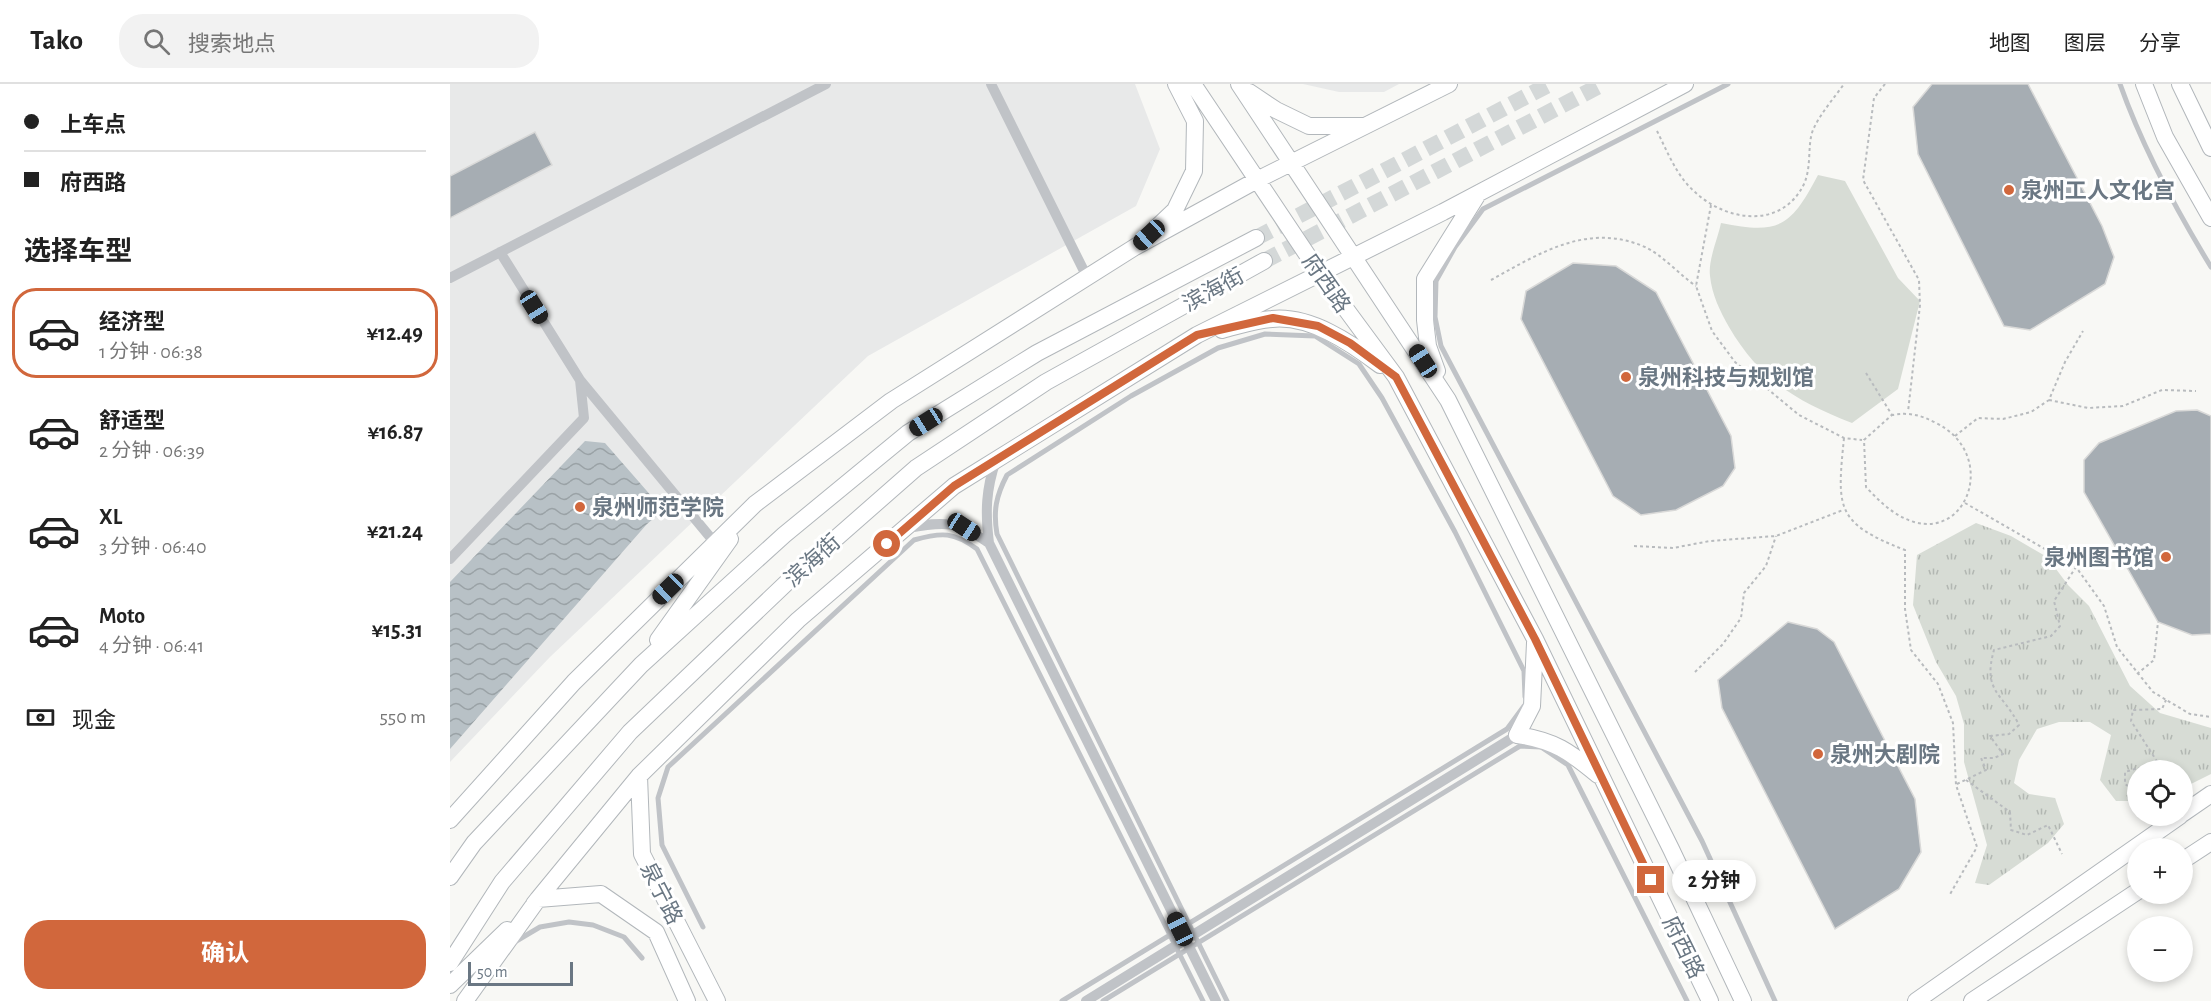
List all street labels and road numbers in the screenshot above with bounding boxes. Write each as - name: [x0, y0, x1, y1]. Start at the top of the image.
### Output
- street label: 府西路: [1298, 250, 1355, 317]
- street label: 滨海街: [1179, 263, 1248, 315]
- street label: 滨海街: [780, 530, 845, 591]
- street label: 泉宁路: [636, 859, 687, 928]
- street label: 府西路: [1659, 913, 1708, 982]

